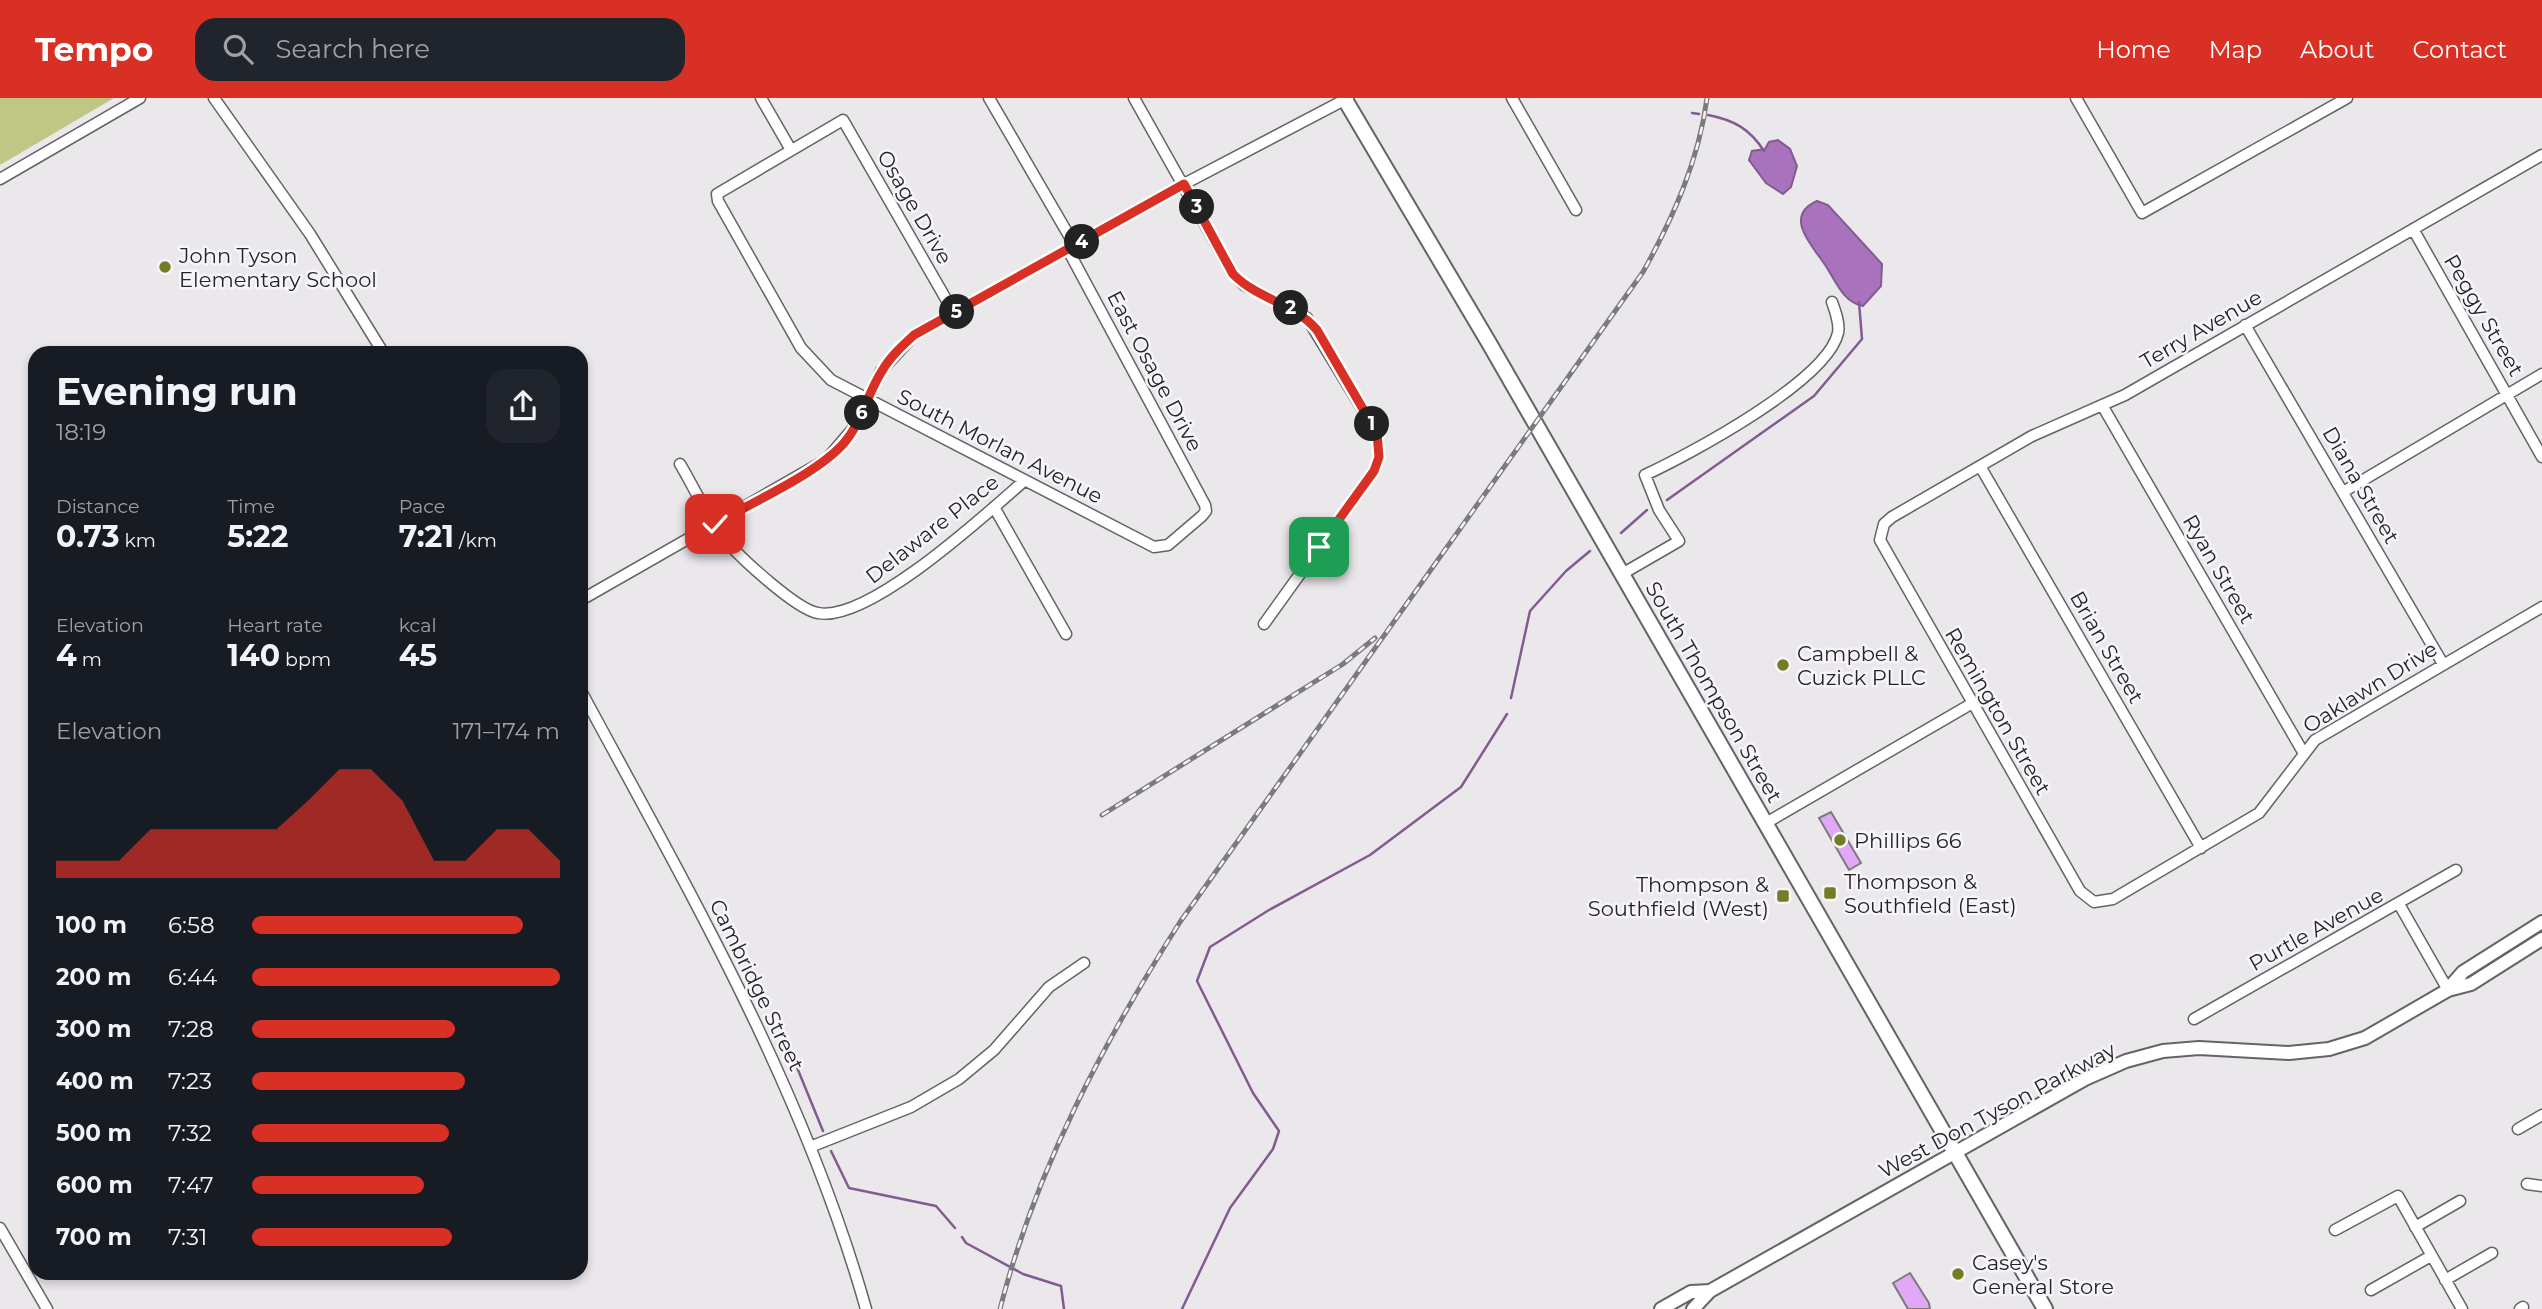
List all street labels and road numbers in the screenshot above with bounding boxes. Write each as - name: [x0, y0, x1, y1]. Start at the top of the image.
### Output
- street label: Osage Drive: [872, 145, 958, 269]
- street label: Peggy Street: [2439, 250, 2529, 380]
- street label: Terry Avenue: [2136, 284, 2266, 374]
- street label: East Osage Drive: [1102, 286, 1208, 456]
- street label: South Morlan Avenue: [893, 383, 1107, 509]
- street label: Diana Street: [2317, 422, 2405, 548]
- street label: Delaware Place: [860, 469, 1004, 589]
- street label: Ryan Street: [2178, 510, 2260, 628]
- street label: South Thompson Street: [1640, 577, 1788, 807]
- street label: Brian Street: [2065, 586, 2149, 708]
- street label: Remington Street: [1940, 623, 2056, 799]
- street label: Oaklawn Drive: [2298, 636, 2442, 738]
- street label: Purtle Avenue: [2245, 882, 2387, 976]
- street label: Cambridge Street: [705, 895, 809, 1075]
- street label: West Don Tyson Parkway: [1874, 1037, 2120, 1183]

